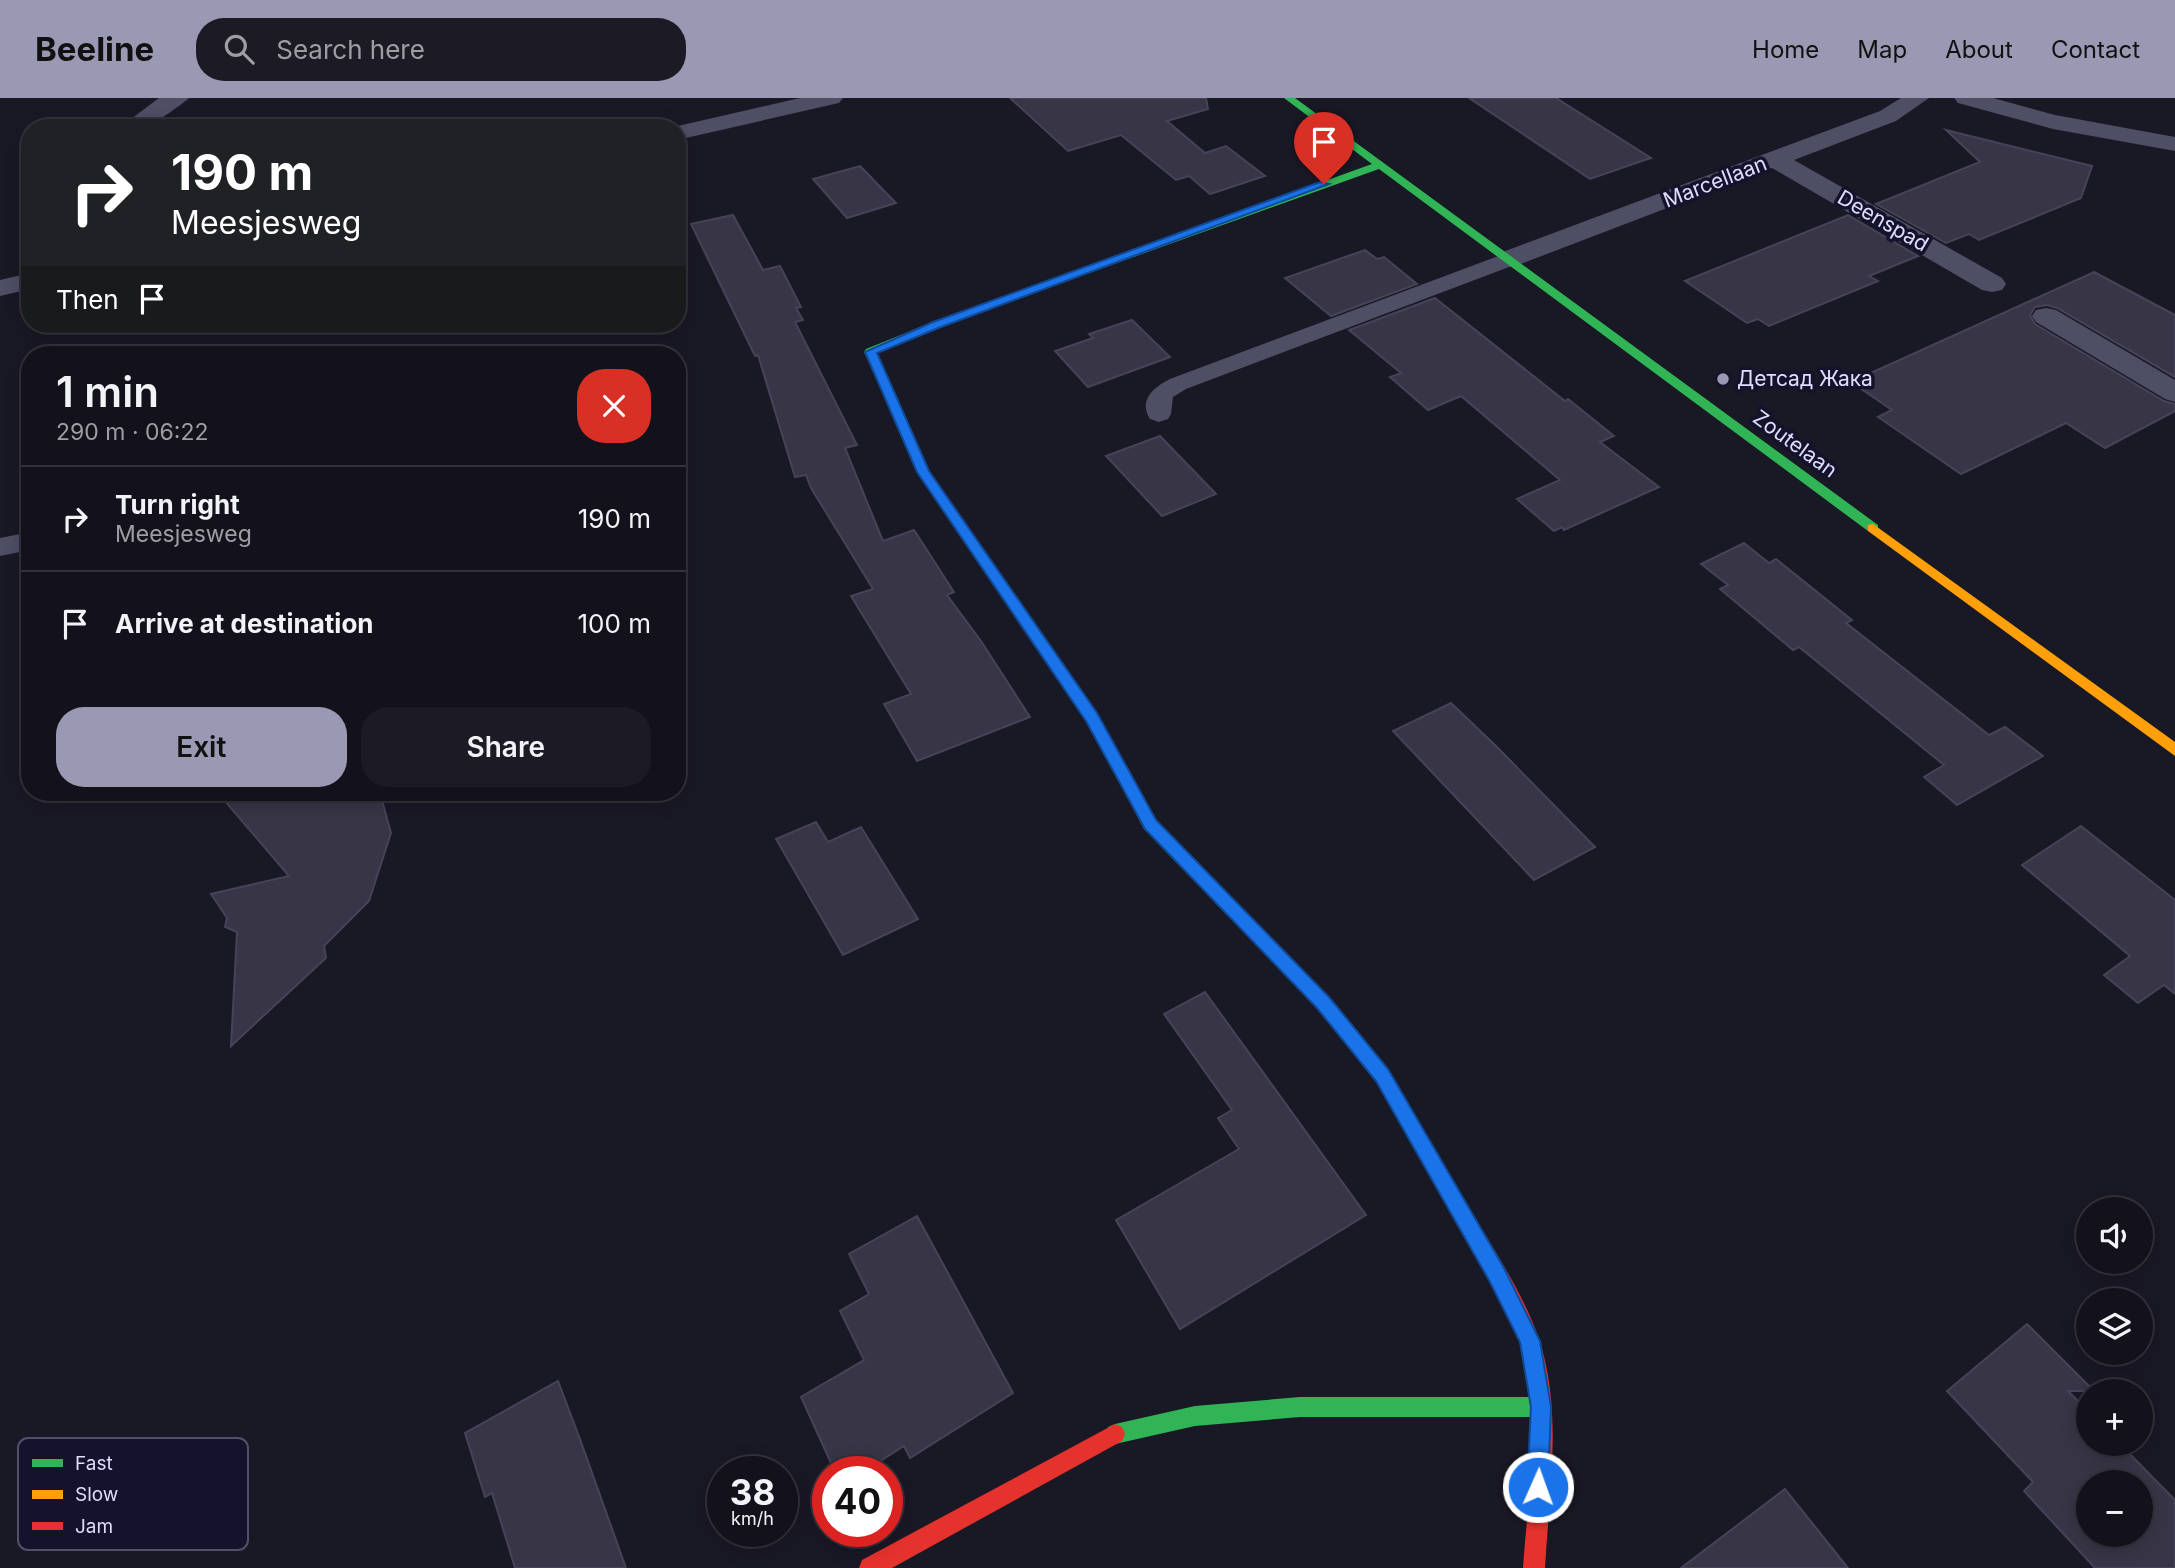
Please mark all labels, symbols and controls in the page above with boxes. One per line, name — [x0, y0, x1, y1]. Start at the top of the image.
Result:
search box — [196, 18, 686, 81]
text: Beeline — [35, 29, 154, 69]
icon: search — [220, 30, 258, 68]
text: Search here — [276, 34, 425, 65]
text: Home — [1752, 35, 1819, 64]
text: Map — [1857, 35, 1907, 64]
text: About — [1945, 35, 2013, 64]
text: Contact — [2051, 35, 2140, 64]
pin — [1294, 112, 1354, 184]
icon: arrive — [1305, 123, 1343, 161]
text: 190 m — [171, 143, 313, 202]
icon: right — [56, 147, 147, 238]
street label: Marcellaan — [1660, 150, 1770, 213]
street label: Deenspad — [1833, 185, 1933, 257]
text: Meesjesweg — [171, 203, 361, 242]
icon: arrive — [133, 280, 171, 318]
text: Then — [56, 284, 119, 315]
text: 1 min — [56, 366, 159, 417]
place label: Детсад Жака — [1737, 366, 1873, 391]
button: close — [577, 369, 651, 443]
marker: Детсад Жака — [1715, 371, 1731, 387]
street label: Zoutelaan — [1748, 405, 1842, 483]
text: 290 m · 06:22 — [56, 418, 208, 446]
text: Turn right — [115, 489, 240, 520]
icon: right — [56, 500, 94, 538]
text: 190 m — [578, 503, 651, 534]
text: Meesjesweg — [115, 520, 252, 548]
icon: arrive — [56, 605, 94, 643]
text: Arrive at destination — [115, 608, 374, 639]
text: 100 m — [578, 608, 651, 639]
button: Exit — [56, 707, 347, 787]
button: Share — [361, 707, 651, 787]
map controls — [2076, 1197, 2153, 1547]
button: sound — [2076, 1197, 2153, 1274]
button: layers — [2076, 1288, 2153, 1365]
button: + — [2076, 1379, 2153, 1456]
legend — [18, 1438, 248, 1550]
position arrow — [1501, 1450, 1575, 1524]
text: Fast — [75, 1452, 113, 1475]
speed limit sign: 40 — [812, 1456, 903, 1547]
button: − — [2076, 1470, 2153, 1547]
text: 38 — [730, 1471, 775, 1513]
text: Slow — [75, 1483, 118, 1506]
text: km/h — [731, 1508, 774, 1529]
text: Jam — [75, 1515, 113, 1538]

